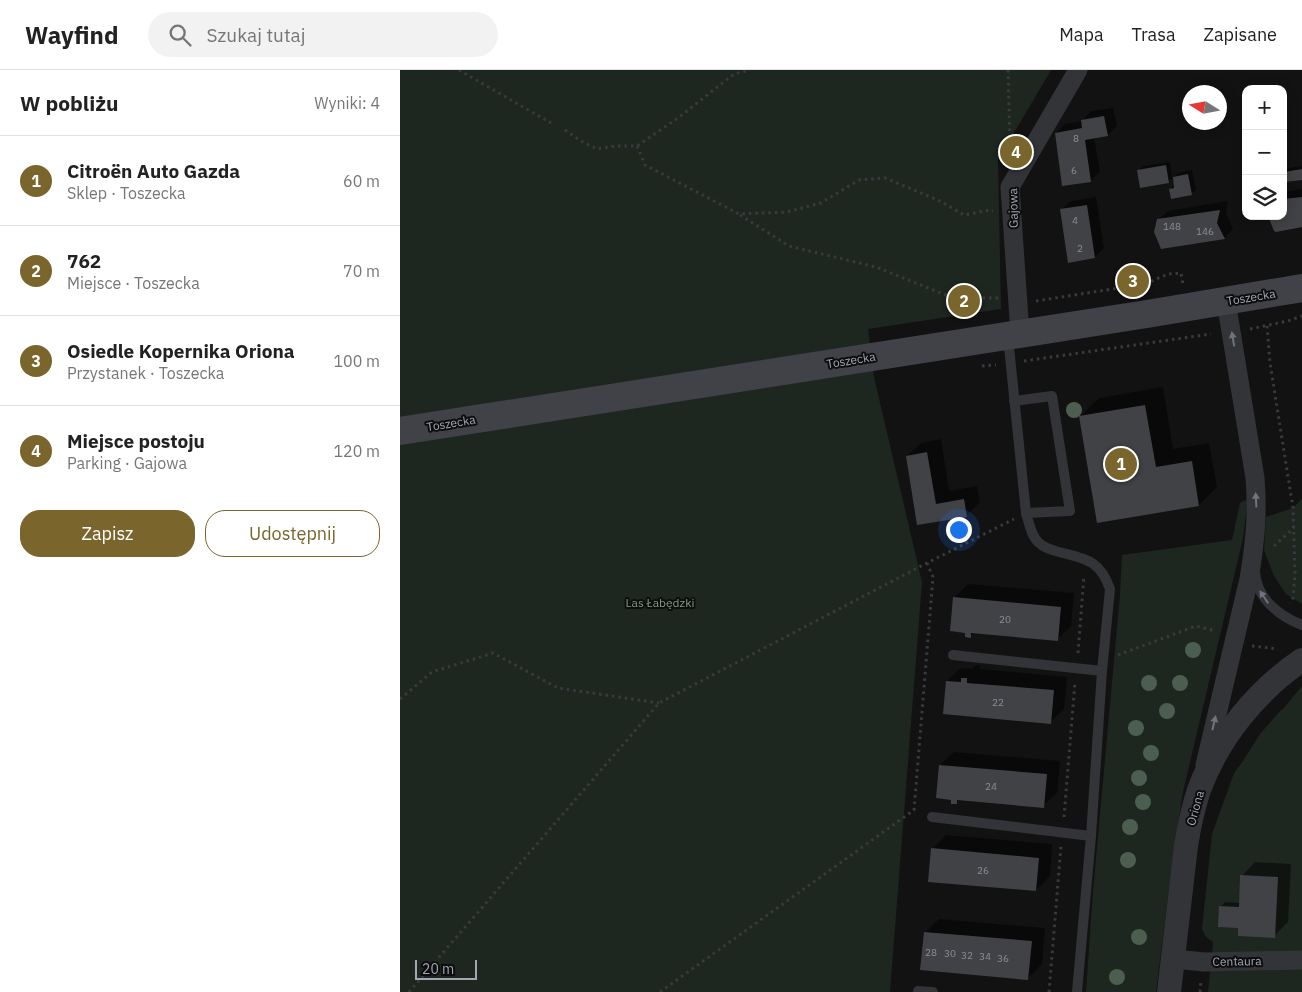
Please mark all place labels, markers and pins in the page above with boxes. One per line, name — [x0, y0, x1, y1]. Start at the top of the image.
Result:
pin: 4 — [1000, 133, 1032, 171]
pin: 3 — [1117, 262, 1149, 300]
pin: 2 — [948, 282, 980, 320]
pin: 1 — [1105, 445, 1137, 483]

